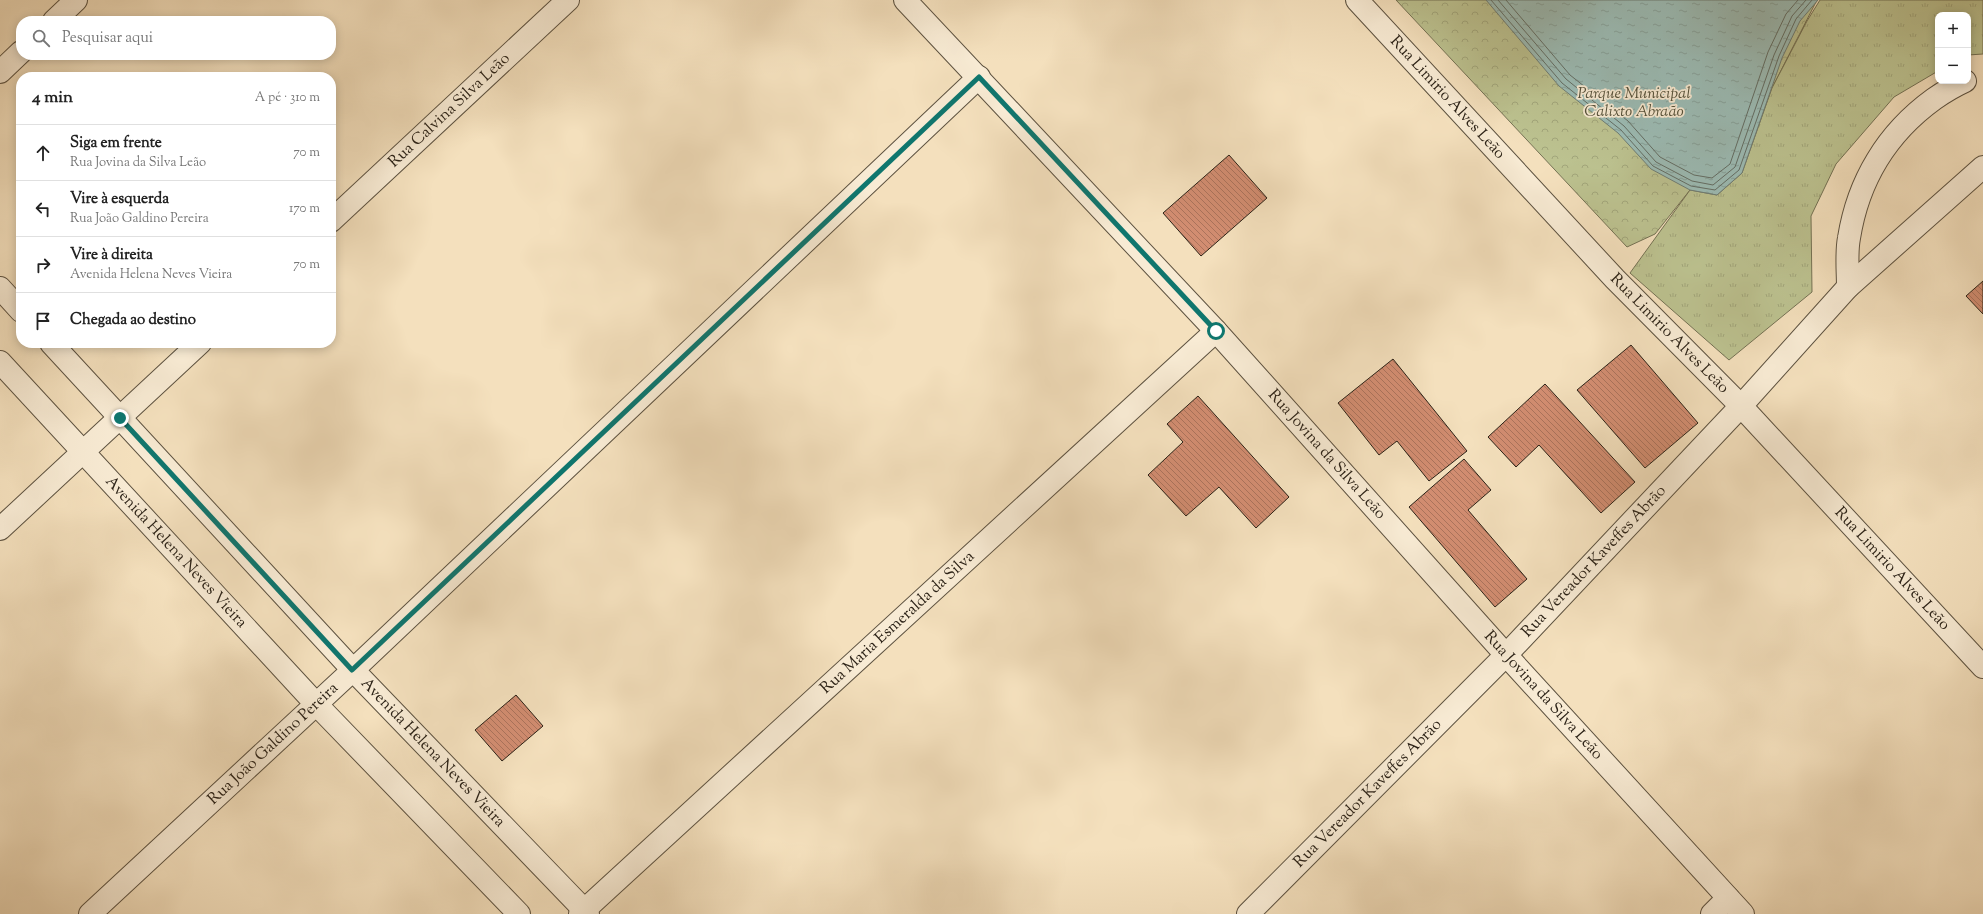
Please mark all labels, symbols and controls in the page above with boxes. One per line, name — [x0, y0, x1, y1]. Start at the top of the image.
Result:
map controls — [1935, 12, 1971, 84]
button: + — [1935, 12, 1971, 48]
search box — [16, 16, 336, 60]
icon: search — [30, 27, 52, 49]
text: Pesquisar aqui — [62, 28, 153, 49]
street label: Rua Limirio Alves Leão — [1384, 31, 1511, 165]
street label: Rua Calvina Silva Leão — [383, 48, 516, 173]
button: − — [1935, 48, 1971, 84]
park label: Parque Municipal Calixto Abraão — [1577, 83, 1691, 124]
text: 4 min — [32, 86, 73, 110]
text: A pé · 310 m — [255, 89, 320, 107]
text: Siga em frente — [70, 133, 162, 154]
icon: ahead — [32, 142, 54, 164]
text: 70 m — [293, 144, 320, 162]
text: Rua Jovina da Silva Leão — [70, 154, 206, 172]
text: Vire à esquerda — [70, 189, 169, 210]
icon: left — [32, 198, 54, 220]
text: 170 m — [289, 200, 320, 218]
text: Rua João Galdino Pereira — [70, 210, 209, 228]
text: Vire à direita — [70, 245, 153, 266]
icon: right — [32, 254, 54, 276]
text: 70 m — [293, 256, 320, 274]
text: Avenida Helena Neves Vieira — [70, 266, 232, 284]
street label: Rua Limirio Alves Leão — [1604, 268, 1734, 399]
icon: arrive — [32, 310, 54, 332]
text: Chegada ao destino — [70, 310, 196, 331]
route start — [1207, 322, 1225, 340]
street label: Rua Jovina da Silva Leão — [1262, 384, 1391, 525]
route end — [111, 409, 129, 427]
street label: Avenida Helena Neves Vieira — [99, 471, 253, 634]
street label: Rua Vereador Kaveffes Abrão — [1516, 480, 1672, 643]
street label: Rua Limirio Alves Leão — [1829, 502, 1955, 636]
street label: Rua Maria Esmeralda da Silva — [815, 545, 981, 700]
street label: Rua Jovina da Silva Leão — [1478, 626, 1608, 765]
street label: Avenida Helena Neves Vieira — [355, 673, 511, 833]
street label: Rua João Galdino Pereira — [203, 677, 344, 811]
street label: Rua Vereador Kaveffes Abrão — [1289, 714, 1448, 873]

